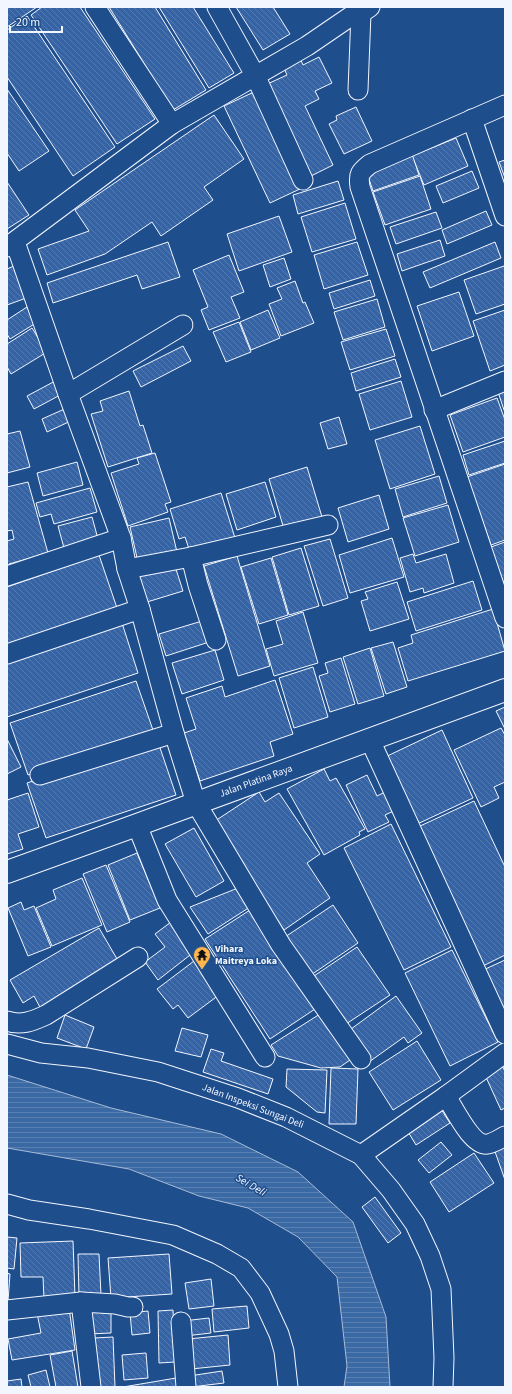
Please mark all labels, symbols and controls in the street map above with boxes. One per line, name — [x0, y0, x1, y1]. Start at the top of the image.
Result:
scale bar — [10, 8, 62, 34]
text: 20 m — [16, 14, 40, 31]
street label: Jalan Platina Raya — [218, 761, 294, 801]
place label: Vihara Maitreya Loka — [214, 942, 277, 968]
temple icon: Vihara Maitreya Loka — [192, 945, 212, 970]
street label: Jalan Inspeksi Sungai Deli — [200, 1080, 306, 1132]
water label: Sei Deli — [233, 1170, 269, 1200]

